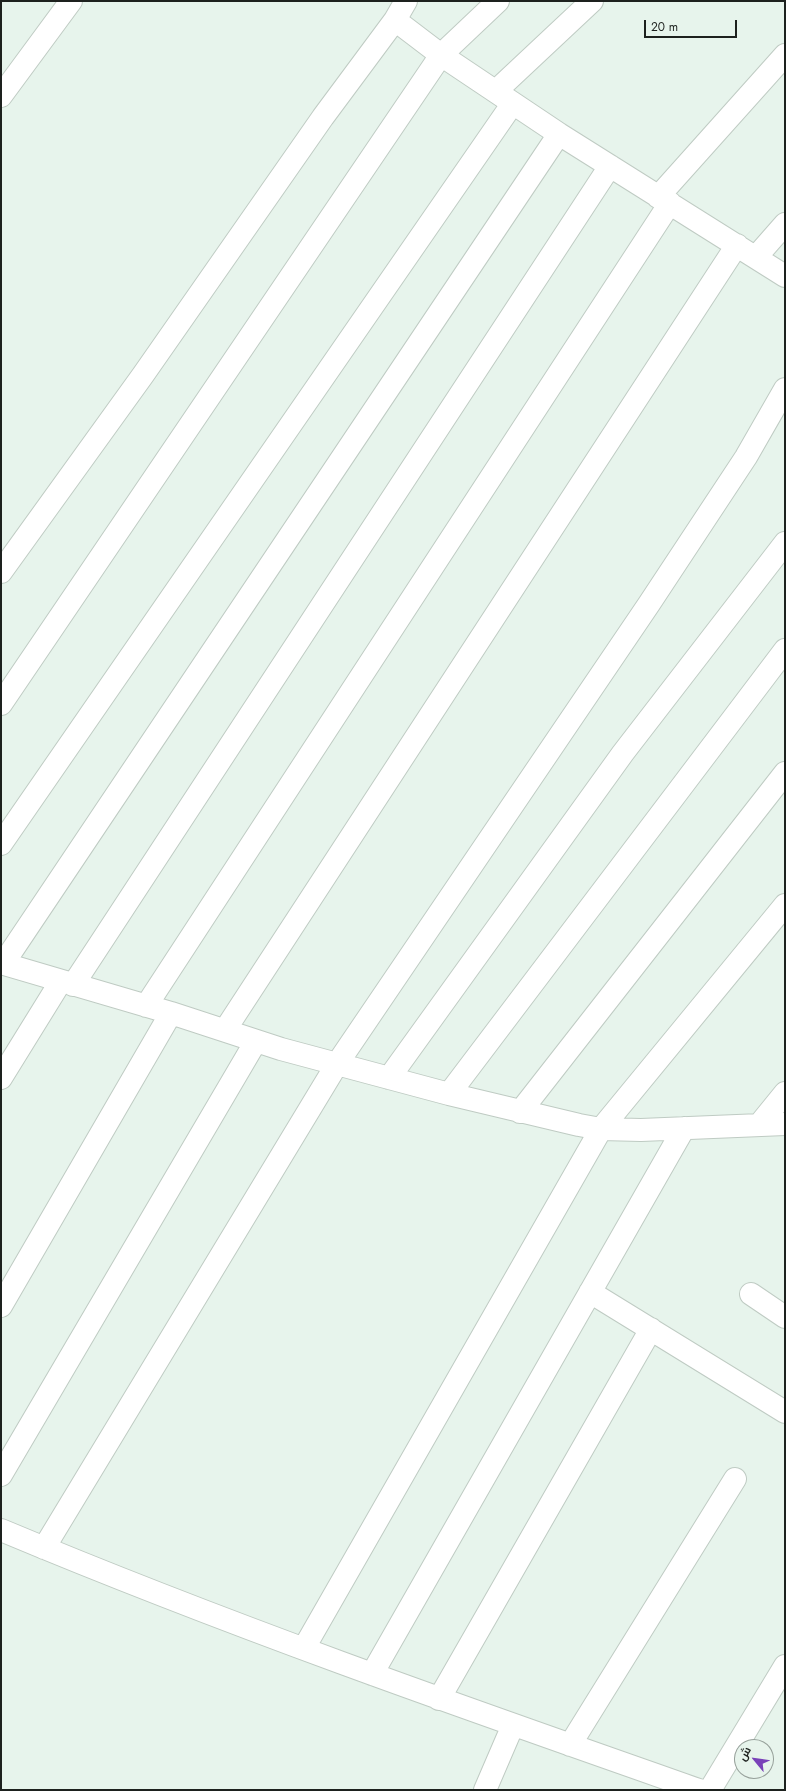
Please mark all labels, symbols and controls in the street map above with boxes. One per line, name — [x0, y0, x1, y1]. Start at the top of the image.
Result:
scale bar — [646, 12, 739, 38]
text: 20 m — [651, 18, 678, 36]
north arrow — [734, 1739, 774, 1779]
text: ش — [734, 1744, 755, 1764]

